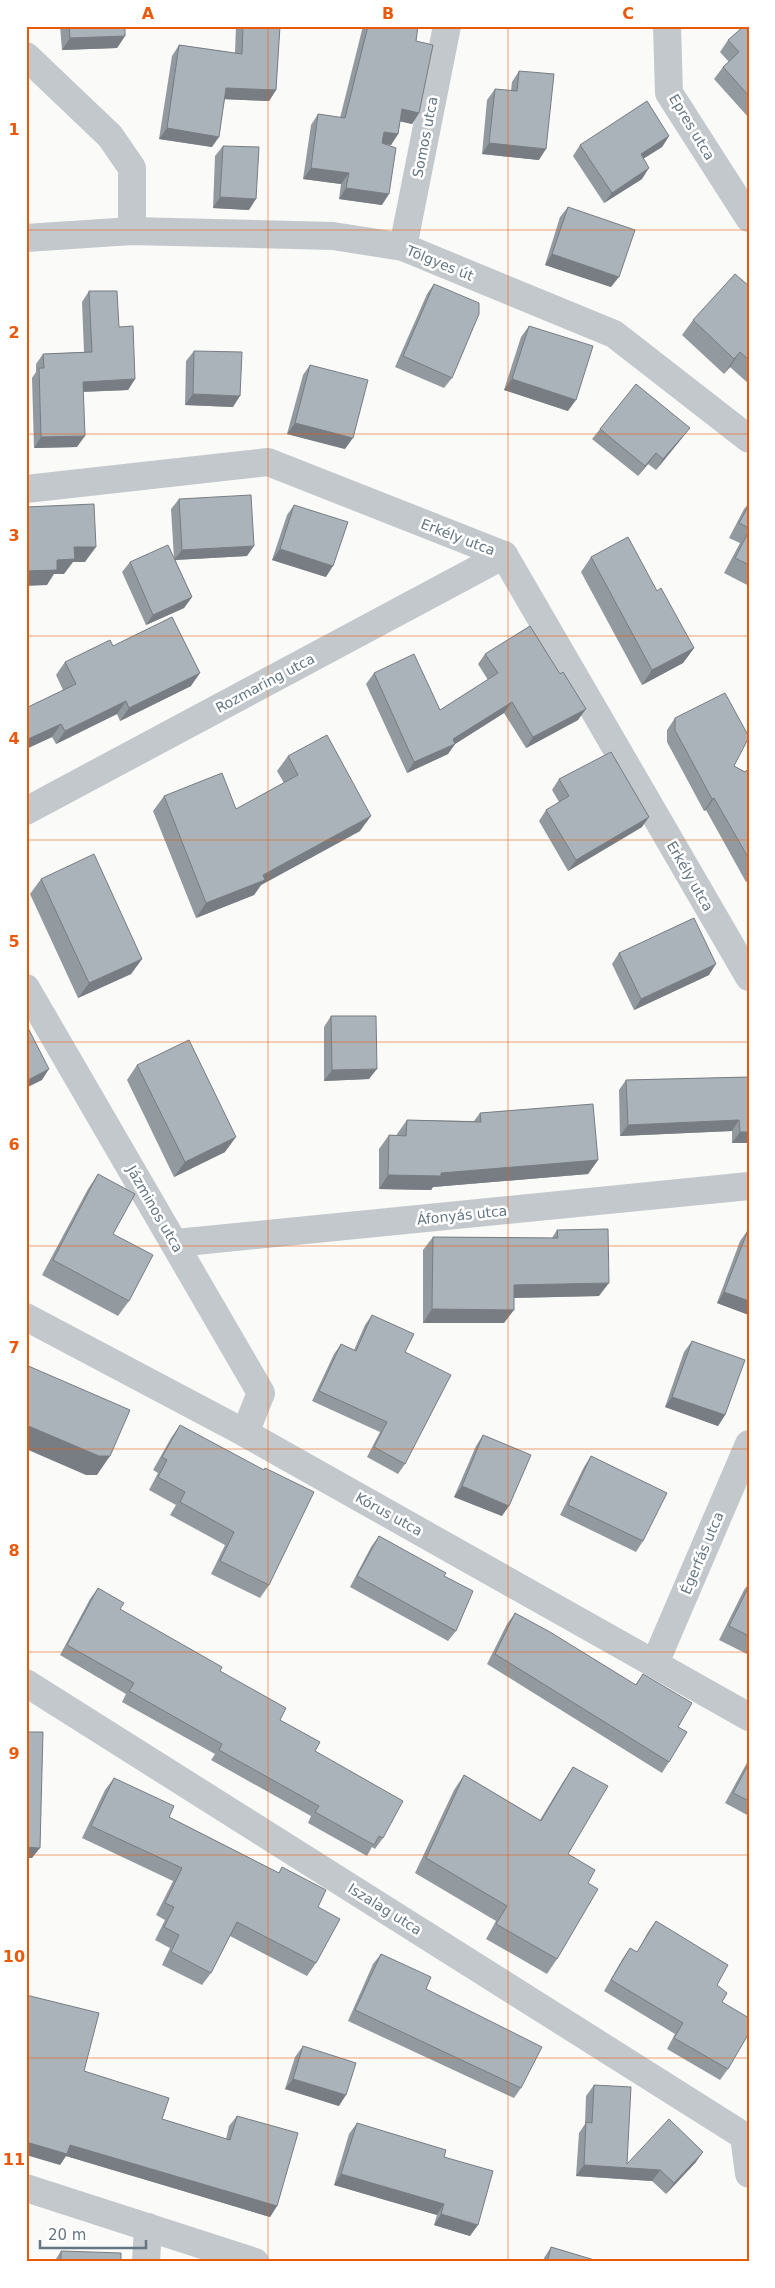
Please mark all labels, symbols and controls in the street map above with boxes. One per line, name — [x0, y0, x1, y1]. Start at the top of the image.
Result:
text: A — [142, 4, 155, 23]
text: B — [382, 4, 394, 23]
text: C — [622, 4, 634, 23]
street label: Epres utca — [666, 91, 718, 163]
street label: Somos utca — [409, 95, 441, 179]
text: 1 — [8, 120, 20, 139]
street label: Tölgyes út — [403, 242, 476, 284]
text: 2 — [8, 323, 20, 342]
street label: Erkély utca — [419, 516, 497, 558]
text: 3 — [8, 526, 20, 545]
street label: Rozmaring utca — [213, 650, 317, 716]
text: 4 — [8, 729, 20, 748]
street label: Erkély utca — [664, 838, 716, 914]
text: 5 — [8, 932, 20, 951]
text: 6 — [8, 1135, 20, 1154]
street label: Jázminos utca — [123, 1162, 186, 1255]
street label: Áfonyás utca — [416, 1202, 508, 1228]
text: 7 — [8, 1338, 20, 1357]
street label: Kórus utca — [353, 1489, 425, 1539]
street label: Égerfás utca — [677, 1509, 727, 1597]
text: 8 — [8, 1541, 20, 1560]
text: 9 — [8, 1744, 20, 1763]
street label: Iszalag utca — [345, 1880, 425, 1938]
text: 10 — [3, 1947, 25, 1966]
text: 11 — [3, 2150, 25, 2169]
scale bar — [40, 2218, 146, 2250]
text: 20 m — [48, 2226, 86, 2244]

